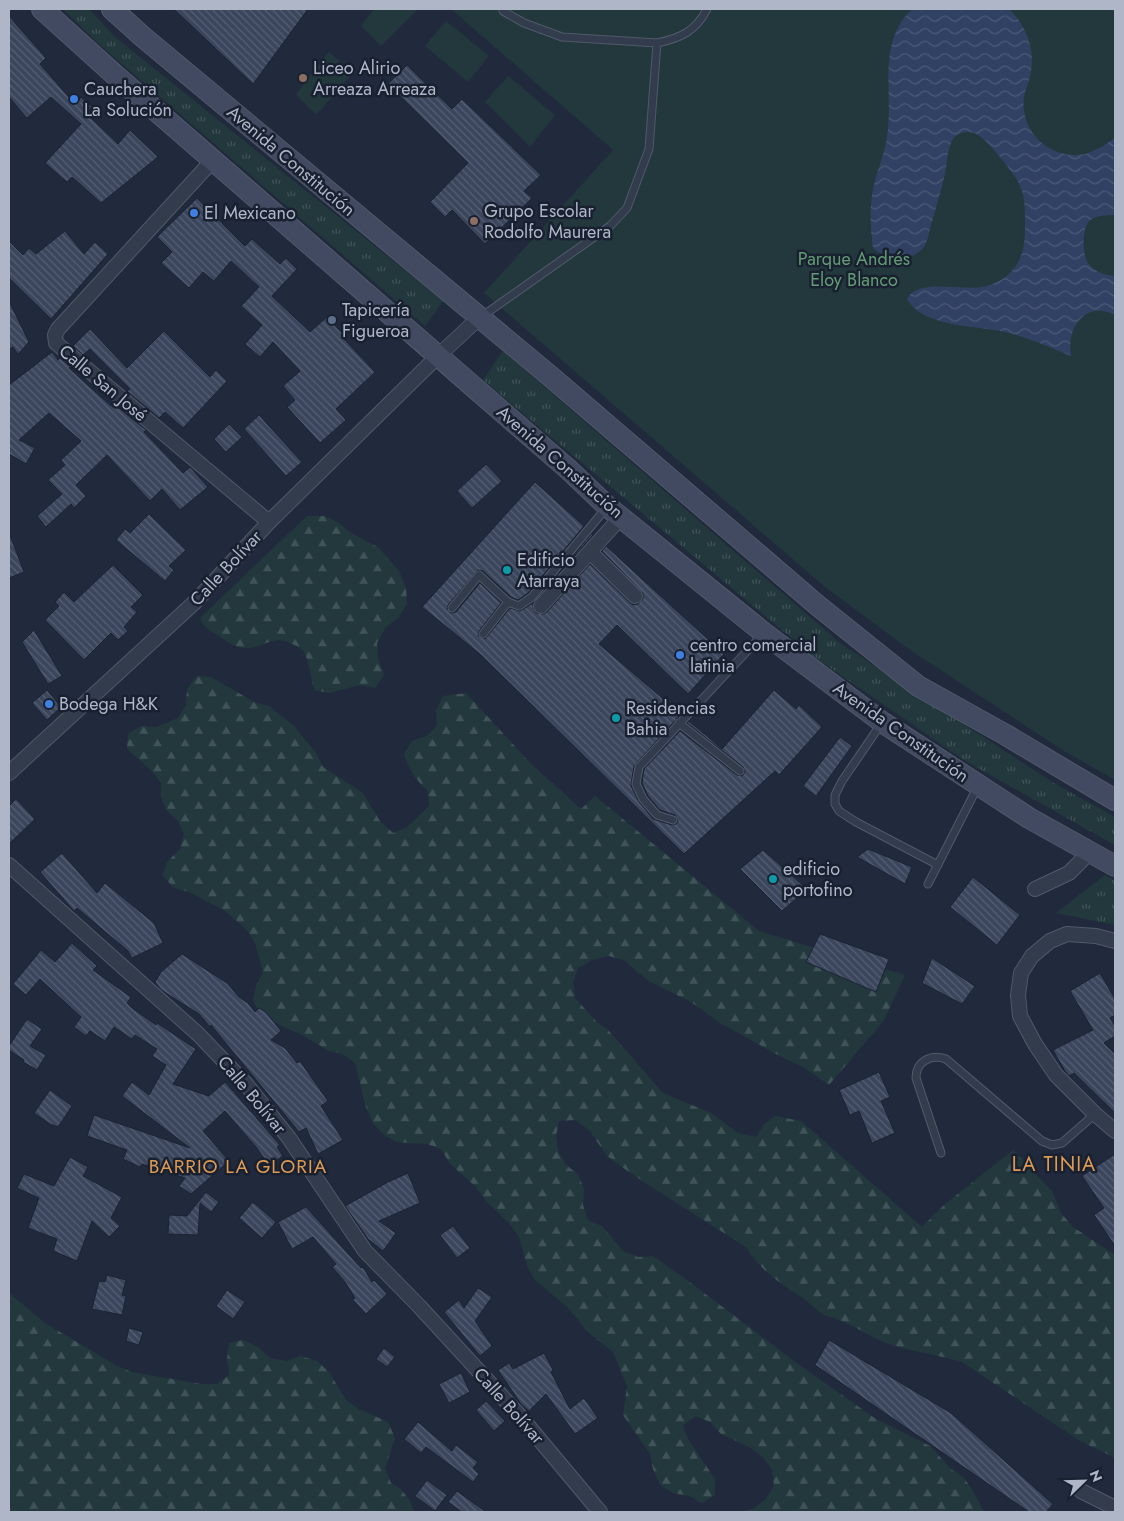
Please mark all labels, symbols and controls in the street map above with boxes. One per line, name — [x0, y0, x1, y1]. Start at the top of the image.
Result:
place label: Liceo Alirio Arreaza Arreaza — [313, 55, 436, 102]
marker: Liceo Alirio Arreaza Arreaza — [297, 72, 309, 84]
place label: Cauchera La Solución — [84, 76, 172, 123]
marker: Cauchera La Solución — [68, 93, 80, 105]
street label: Avenida Constitución — [221, 99, 361, 223]
place label: Grupo Escolar Rodolfo Maurera — [484, 198, 611, 245]
place label: El Mexicano — [204, 200, 296, 226]
marker: El Mexicano — [188, 207, 200, 219]
marker: Grupo Escolar Rodolfo Maurera — [468, 215, 480, 227]
park label: Parque Andrés Eloy Blanco — [798, 246, 910, 293]
place label: Tapicería Figueroa — [342, 297, 410, 344]
marker: Tapicería Figueroa — [326, 314, 338, 326]
street label: Calle San José — [53, 338, 153, 428]
street label: Avenida Constitución — [491, 400, 629, 524]
street label: Calle Bolívar — [184, 524, 269, 612]
place label: Edificio Atarraya — [517, 547, 579, 594]
marker: Edificio Atarraya — [501, 564, 513, 576]
place label: centro comercial latinia — [690, 632, 817, 679]
marker: centro comercial latinia — [674, 649, 686, 661]
street label: Avenida Constitución — [828, 675, 974, 789]
place label: Bodega H&K — [59, 691, 159, 717]
place label: Residencias Bahia — [626, 695, 715, 742]
marker: Bodega H&K — [43, 698, 55, 710]
marker: Residencias Bahia — [610, 712, 622, 724]
place label: edificio portofino — [783, 856, 853, 903]
marker: edificio portofino — [767, 873, 779, 885]
street label: Calle Bolívar — [211, 1050, 293, 1141]
district label: LA TINIA — [1012, 1150, 1096, 1179]
district label: BARRIO LA GLORIA — [149, 1153, 327, 1180]
street label: Calle Bolívar — [467, 1362, 551, 1451]
north arrow — [1059, 1456, 1109, 1506]
text: N — [1085, 1467, 1107, 1485]

